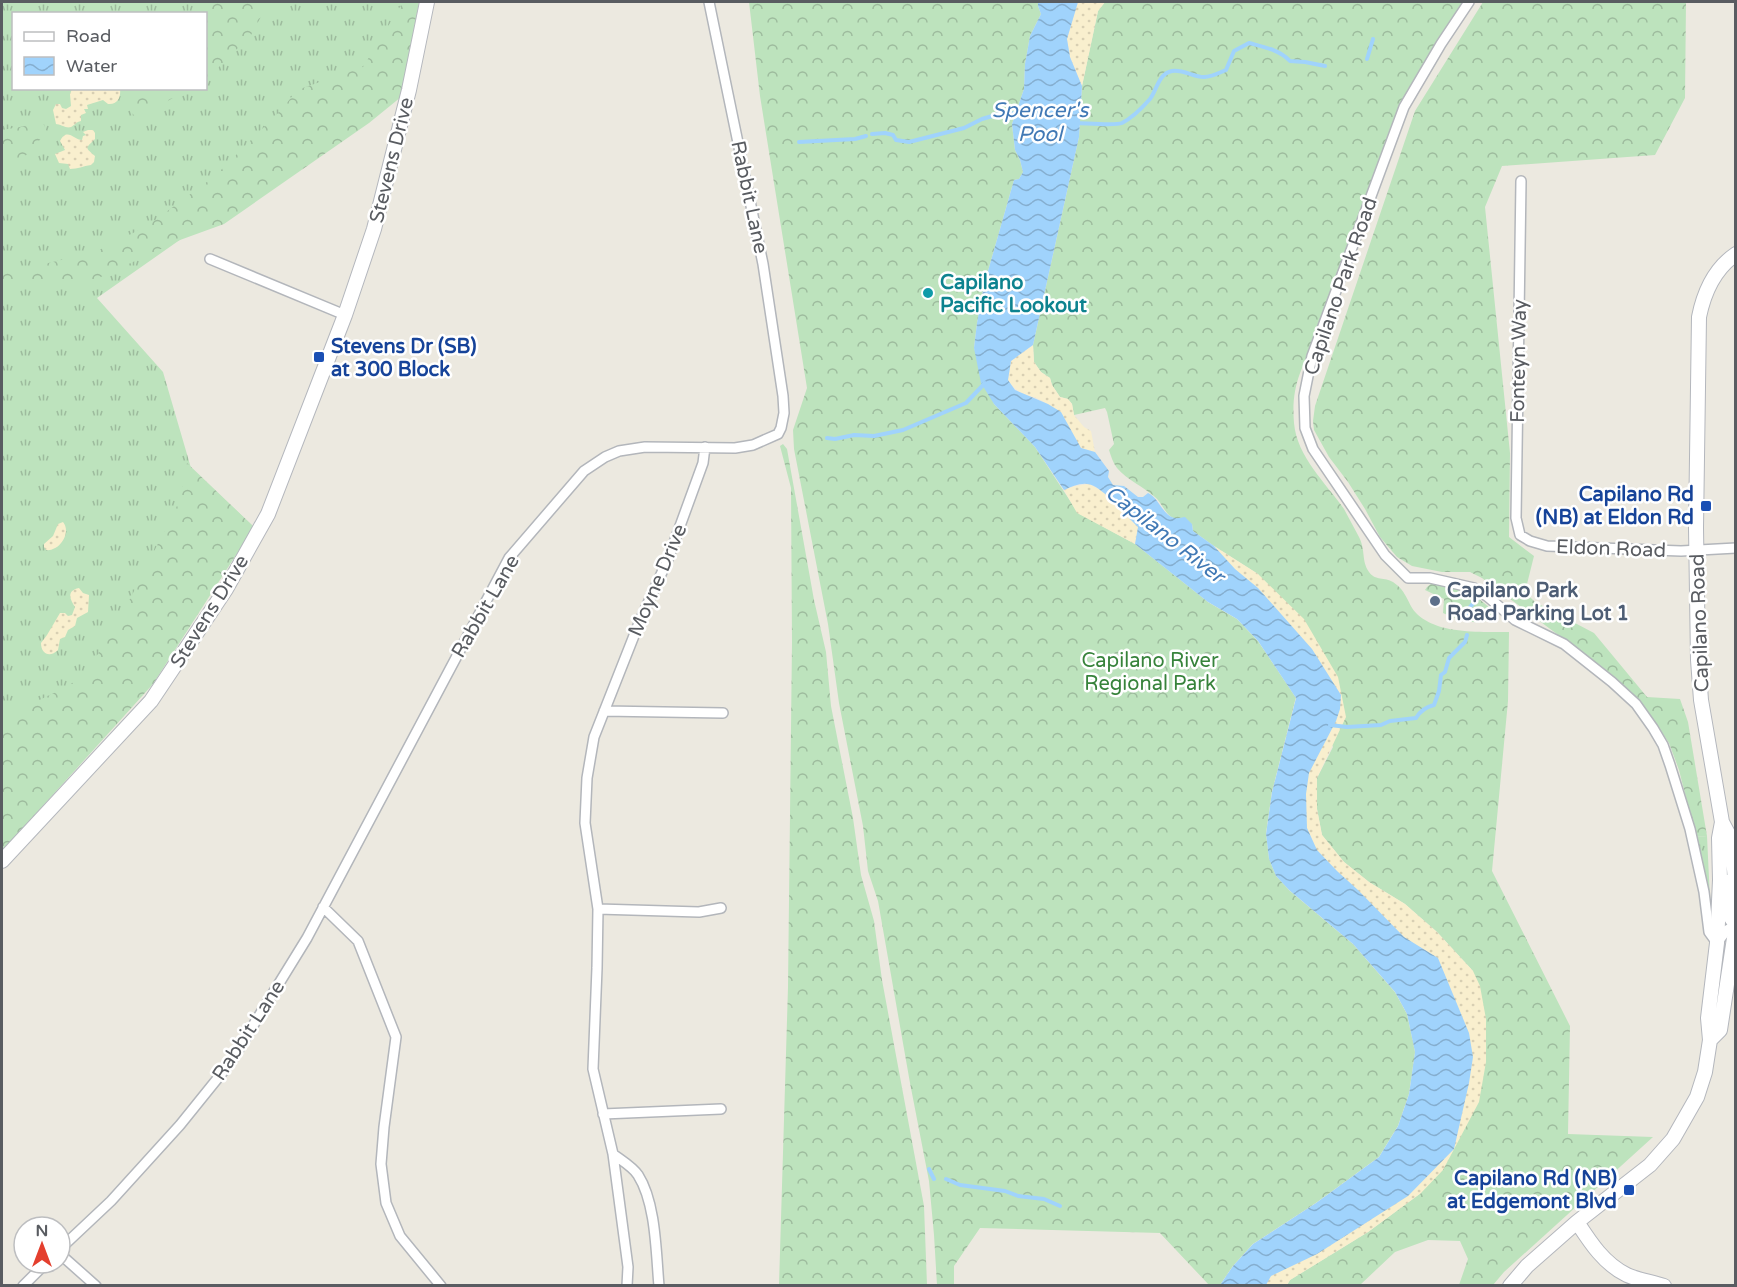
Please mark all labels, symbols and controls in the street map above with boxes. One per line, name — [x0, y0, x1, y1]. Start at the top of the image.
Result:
legend — [12, 12, 207, 90]
text: Road — [66, 25, 111, 47]
text: Water — [66, 55, 117, 77]
street label: Stevens Drive — [365, 95, 419, 226]
water label: Spencer's Pool — [992, 98, 1090, 147]
street label: Rabbit Lane — [725, 139, 773, 256]
street label: Capilano Park Road — [1299, 194, 1383, 378]
place label: Capilano Pacific Lookout — [940, 271, 1087, 318]
marker: Capilano Pacific Lookout — [921, 286, 935, 300]
street label: Fonteyn Way — [1506, 299, 1532, 423]
place label: Stevens Dr (SB) at 300 Block — [331, 335, 476, 382]
marker: Stevens Dr (SB) at 300 Block — [312, 350, 326, 364]
water label: Capilano River — [1100, 480, 1231, 590]
place label: Capilano Rd (NB) at Eldon Rd — [1536, 483, 1694, 530]
marker: Capilano Rd (NB) at Eldon Rd — [1699, 499, 1713, 513]
street label: Moyne Drive — [623, 521, 692, 640]
street label: Eldon Road — [1555, 535, 1666, 563]
street label: Stevens Drive — [166, 551, 254, 672]
street label: Rabbit Lane — [447, 551, 525, 662]
street label: Capilano Road — [1686, 553, 1714, 693]
place label: Capilano Park Road Parking Lot 1 — [1447, 579, 1629, 626]
marker: Capilano Park Road Parking Lot 1 — [1428, 594, 1442, 608]
park label: Capilano River Regional Park — [1081, 649, 1219, 696]
street label: Rabbit Lane — [208, 976, 290, 1085]
place label: Capilano Rd (NB) at Edgemont Blvd — [1447, 1167, 1617, 1214]
marker: Capilano Rd (NB) at Edgemont Blvd — [1622, 1183, 1636, 1197]
north arrow — [12, 1215, 72, 1275]
text: N — [36, 1221, 48, 1241]

